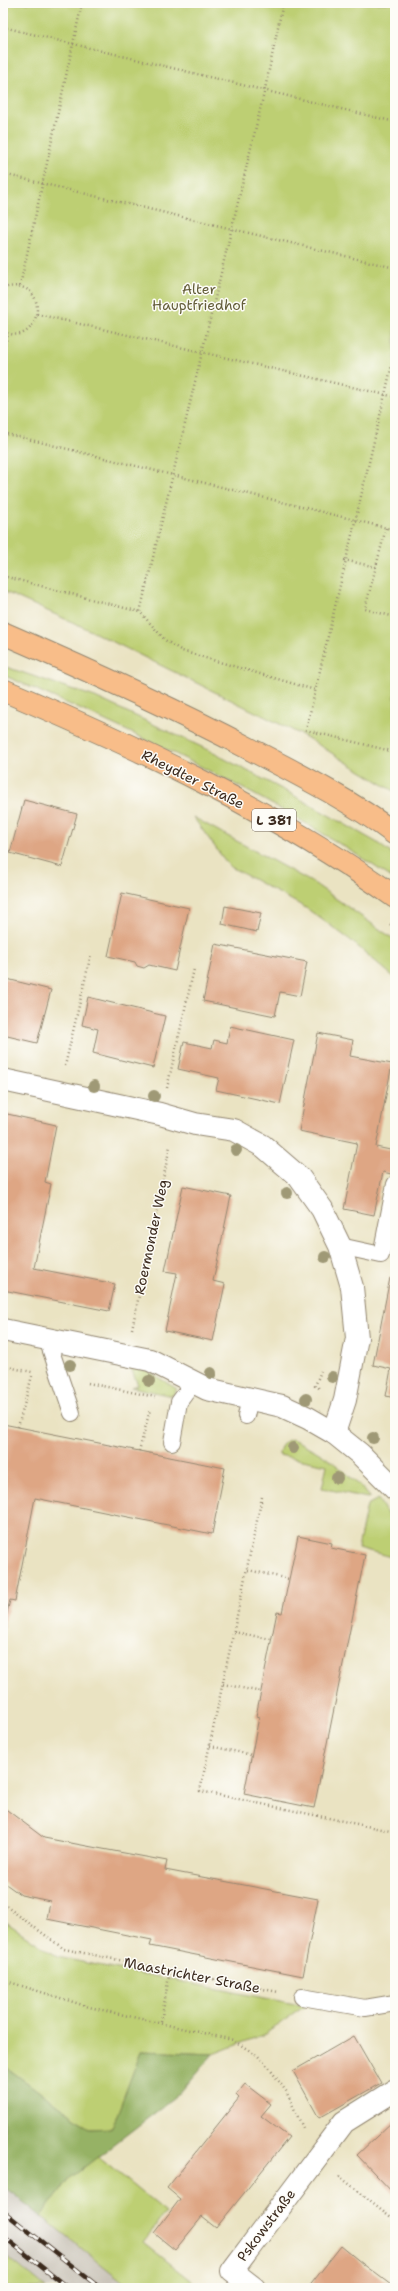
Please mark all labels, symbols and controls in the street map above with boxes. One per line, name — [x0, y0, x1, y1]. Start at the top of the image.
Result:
park label: Alter Hauptfriedhof — [152, 280, 247, 314]
street label: Rheydter Straße — [139, 745, 247, 813]
road number: L 381 — [252, 809, 296, 831]
street label: Roermonder Weg — [130, 1178, 172, 1296]
street label: Maastrichter Straße — [122, 1953, 262, 1997]
street label: Pskowstraße — [233, 2185, 299, 2265]

